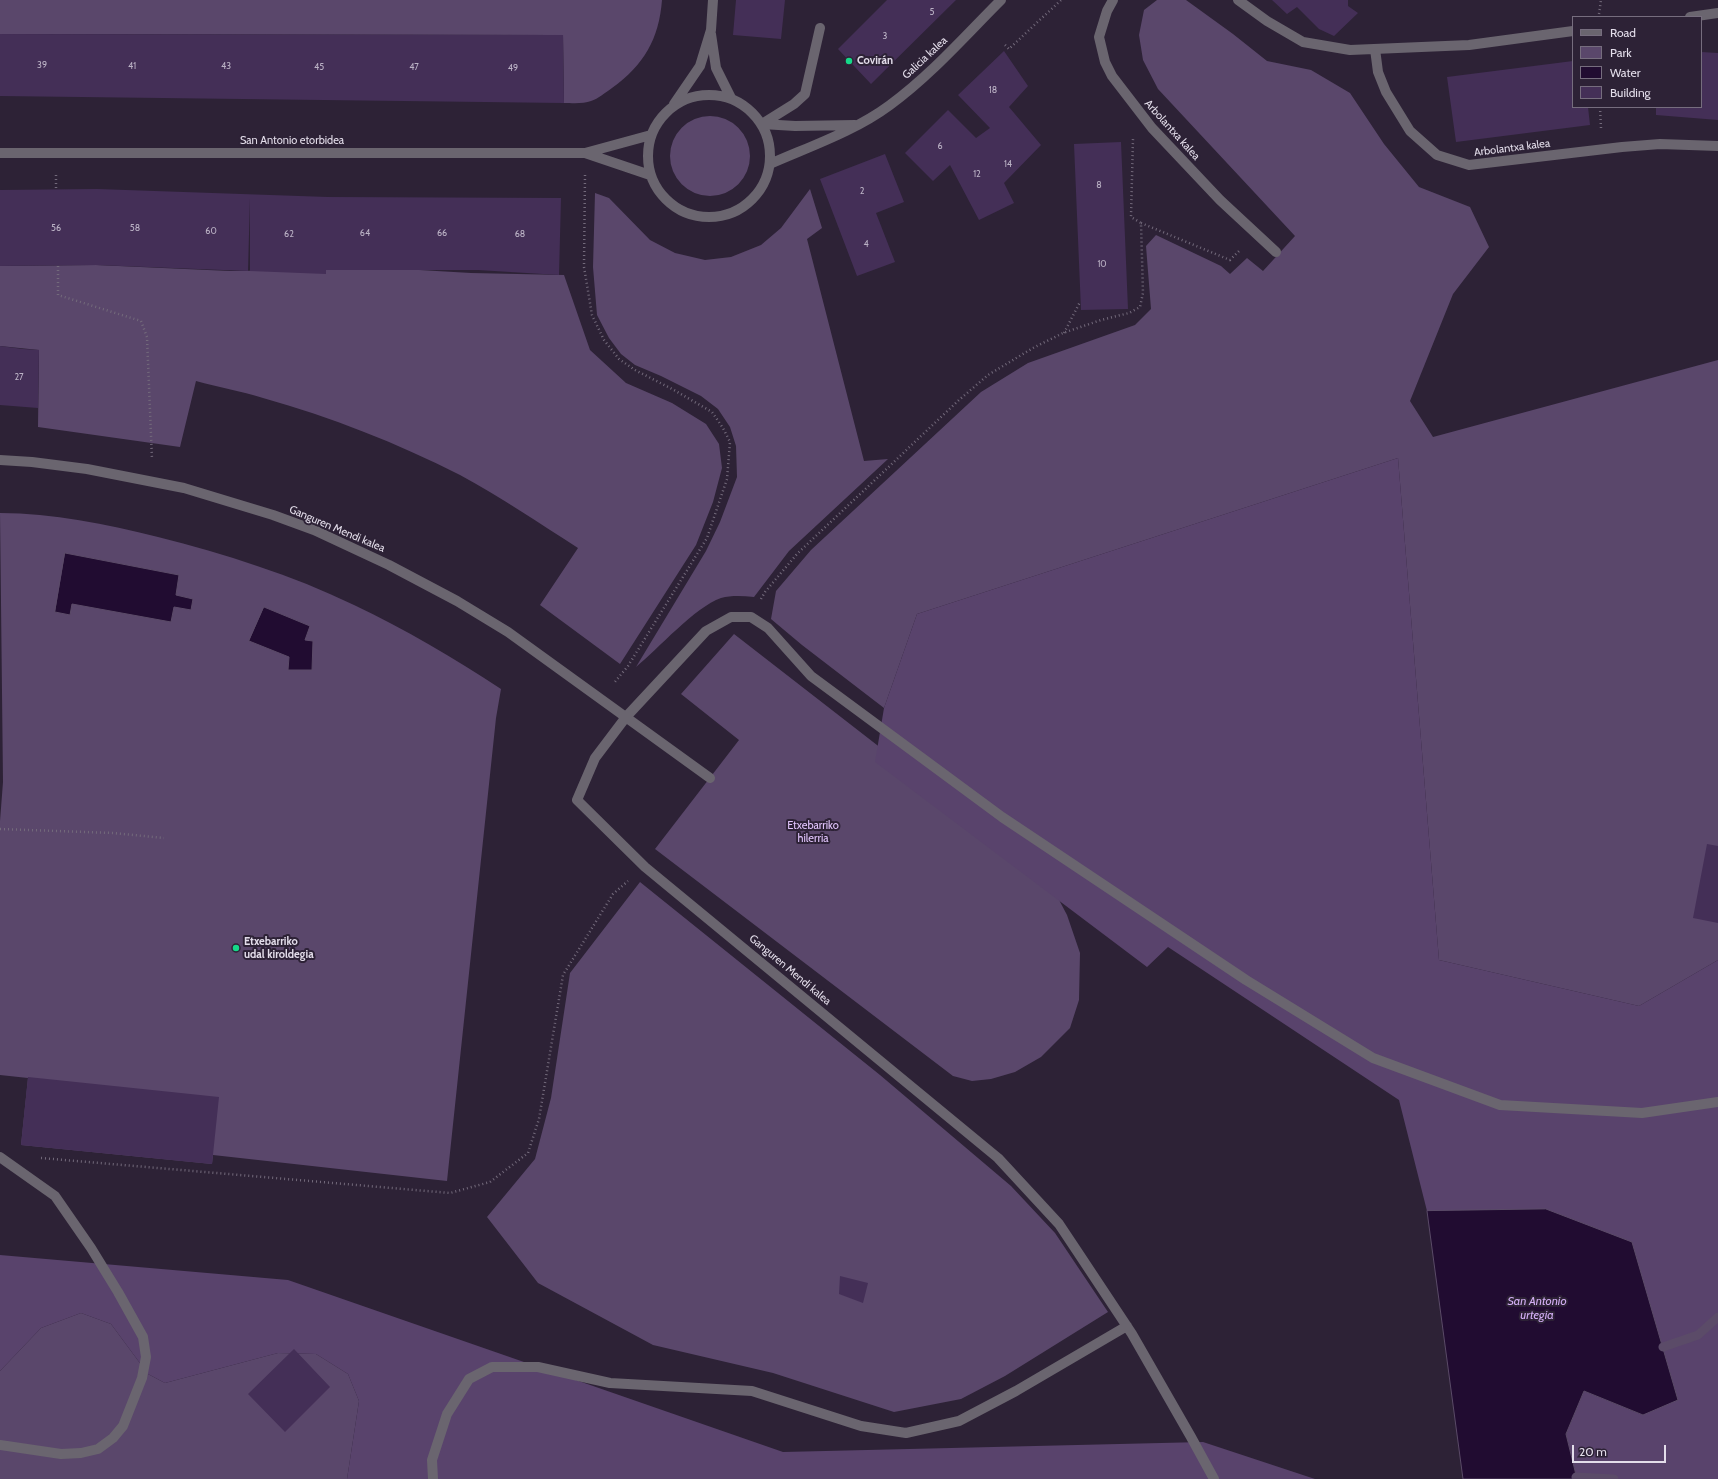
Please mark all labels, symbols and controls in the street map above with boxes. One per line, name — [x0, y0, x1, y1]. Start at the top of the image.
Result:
house number: 5 — [930, 7, 934, 17]
legend — [1572, 16, 1702, 108]
text: Road — [1610, 25, 1636, 40]
house number: 3 — [883, 31, 887, 41]
street label: Galicia kalea — [900, 34, 950, 82]
text: Park — [1610, 45, 1632, 60]
place label: Covirán — [857, 54, 893, 68]
marker: Covirán — [844, 56, 854, 66]
house number: 39 — [37, 60, 47, 70]
house number: 41 — [128, 61, 136, 71]
house number: 43 — [221, 61, 231, 71]
house number: 45 — [314, 62, 324, 72]
house number: 47 — [409, 62, 419, 72]
house number: 49 — [508, 63, 518, 73]
text: Water — [1610, 65, 1640, 80]
house number: 18 — [989, 85, 997, 95]
text: Building — [1610, 85, 1651, 100]
street label: Arbolantxa kalea — [1141, 97, 1203, 163]
street label: San Antonio etorbidea — [240, 134, 344, 148]
street label: Arbolantxa kalea — [1473, 137, 1551, 159]
house number: 6 — [937, 141, 943, 151]
house number: 14 — [1004, 159, 1012, 169]
house number: 12 — [973, 169, 981, 179]
house number: 8 — [1096, 180, 1102, 190]
house number: 2 — [860, 186, 864, 196]
house number: 56 — [51, 223, 61, 233]
house number: 58 — [130, 223, 140, 233]
house number: 60 — [205, 226, 217, 236]
house number: 64 — [360, 228, 370, 238]
house number: 66 — [437, 228, 447, 238]
house number: 62 — [284, 229, 294, 239]
house number: 68 — [515, 229, 525, 239]
house number: 4 — [863, 239, 869, 249]
house number: 10 — [1097, 259, 1107, 269]
house number: 27 — [14, 372, 24, 382]
street label: Ganguren Mendi kalea — [287, 503, 387, 555]
park label: Etxebarriko hilerria — [787, 819, 839, 845]
street label: Ganguren Mendi kalea — [746, 932, 834, 1008]
place label: Etxebarriko udal kiroldegia — [244, 935, 314, 961]
marker: Etxebarriko udal kiroldegia — [231, 943, 241, 953]
water label: San Antonio urtegia — [1507, 1294, 1567, 1322]
scale bar — [1574, 1437, 1668, 1463]
text: 20 m — [1579, 1444, 1607, 1459]

